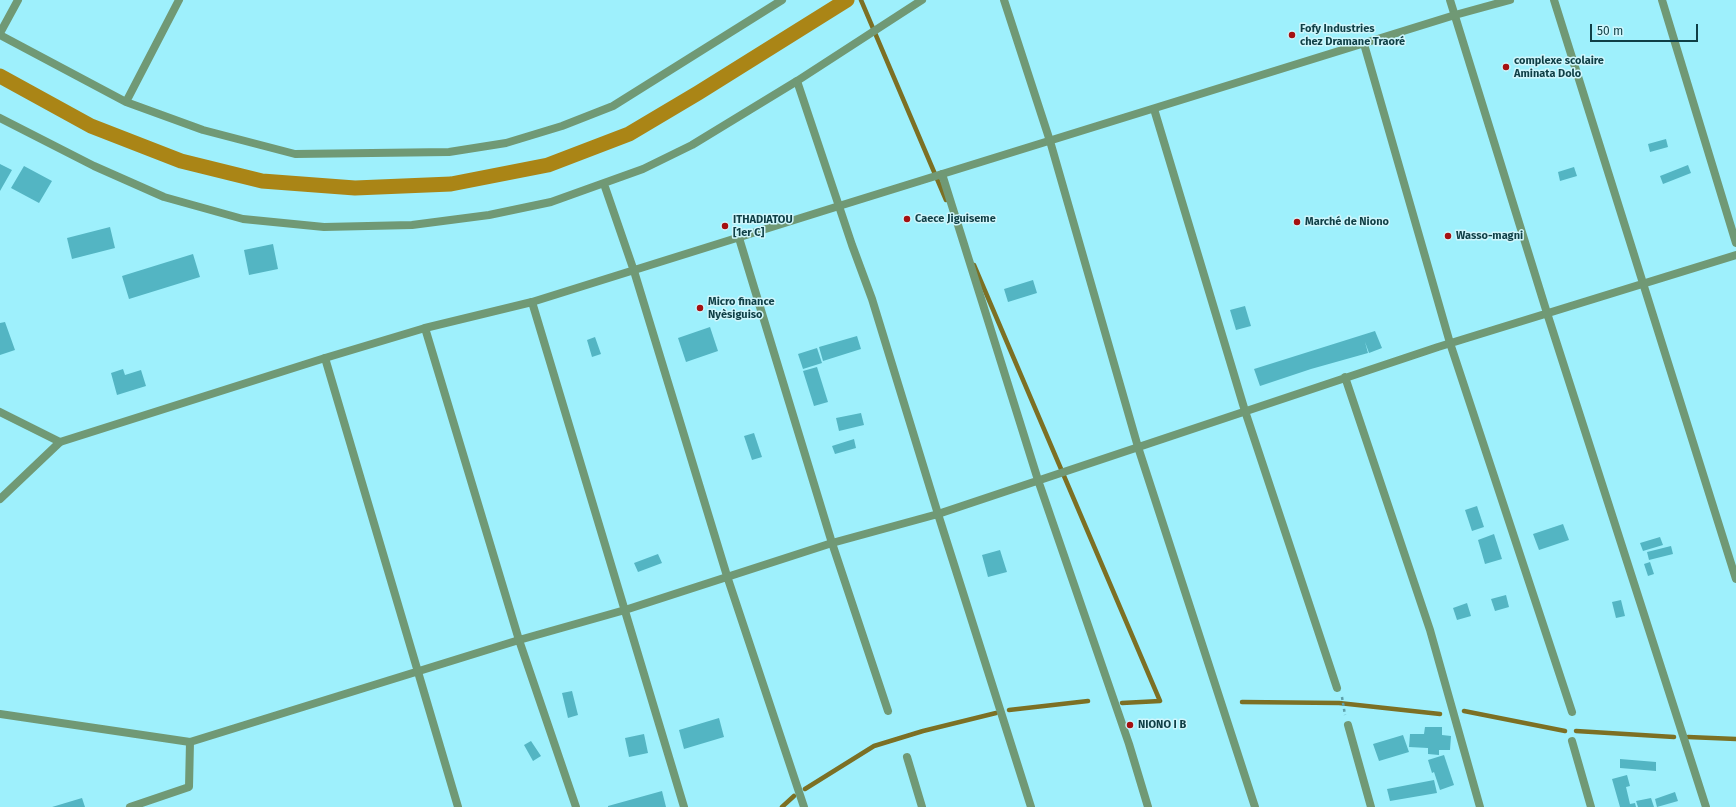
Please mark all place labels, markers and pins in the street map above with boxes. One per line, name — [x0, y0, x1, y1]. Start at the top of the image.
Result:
place label: Fofy Industries chez Dramane Traoré — [1300, 22, 1405, 48]
marker: Fofy Industries chez Dramane Traoré — [1287, 30, 1297, 40]
place label: complexe scolaire Aminata Dolo — [1514, 54, 1604, 80]
marker: complexe scolaire Aminata Dolo — [1501, 62, 1511, 72]
place label: Caece Jiguiseme — [915, 212, 996, 226]
place label: ITHADIATOU [1er C] — [733, 213, 793, 239]
marker: Caece Jiguiseme — [902, 214, 912, 224]
place label: Marché de Niono — [1305, 215, 1389, 229]
marker: Marché de Niono — [1292, 217, 1302, 227]
marker: ITHADIATOU [1er C] — [720, 221, 730, 231]
place label: Wasso-magni — [1456, 229, 1523, 243]
marker: Wasso-magni — [1443, 231, 1453, 241]
place label: Micro finance Nyèsiguiso — [708, 295, 775, 321]
marker: Micro finance Nyèsiguiso — [695, 303, 705, 313]
place label: NIONO I B — [1138, 718, 1186, 732]
marker: NIONO I B — [1125, 720, 1135, 730]

